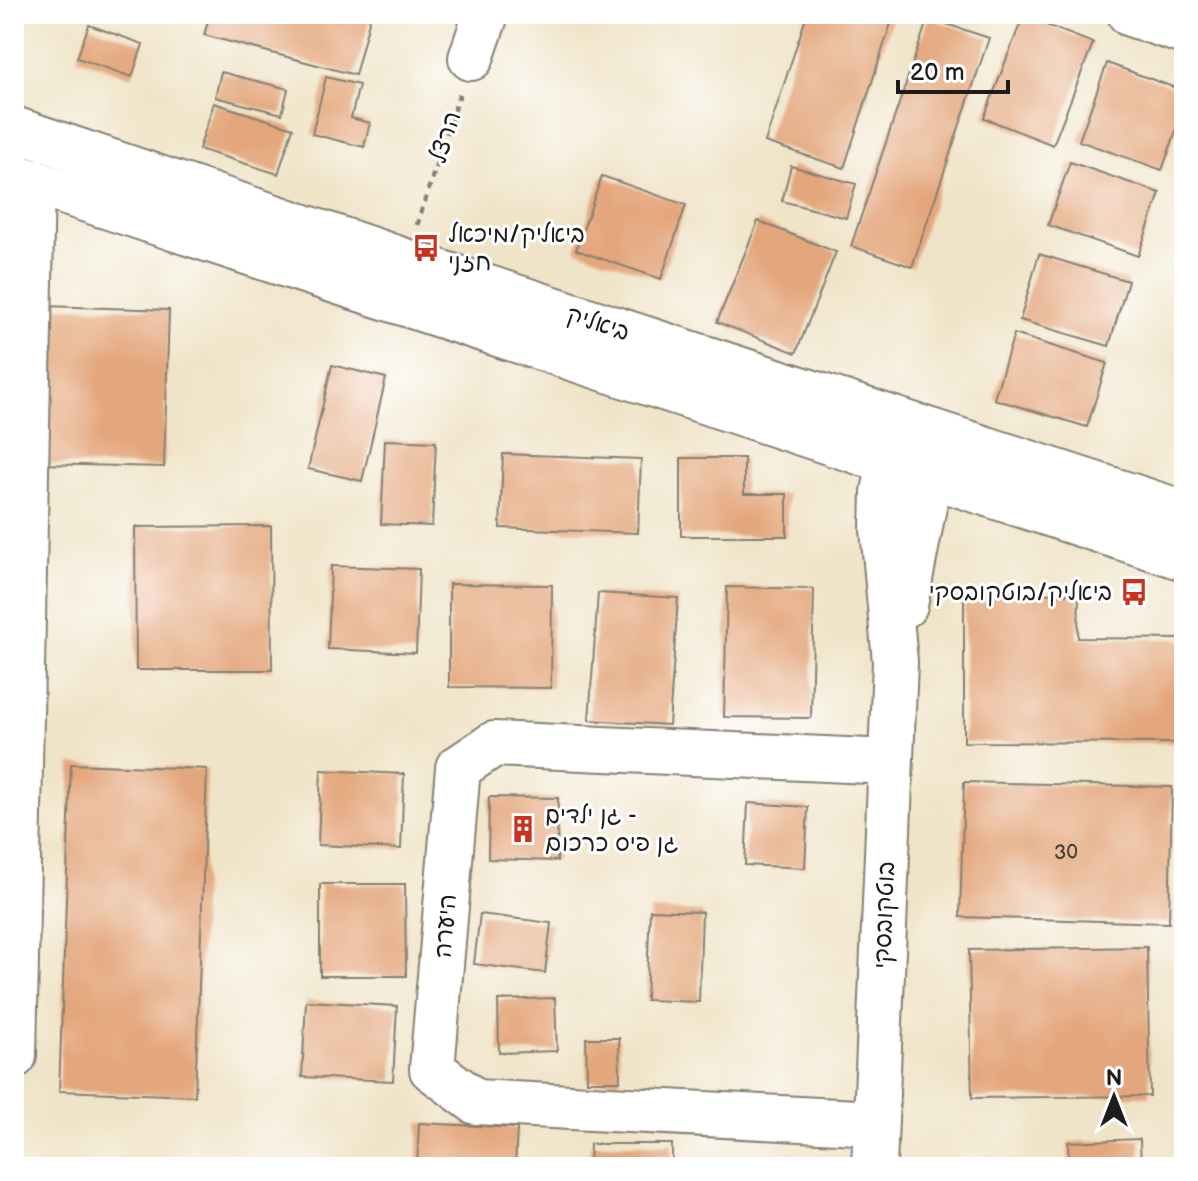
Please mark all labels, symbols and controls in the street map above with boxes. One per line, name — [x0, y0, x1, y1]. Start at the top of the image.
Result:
scale bar — [898, 44, 1008, 94]
text: 20 m — [910, 58, 965, 87]
street label: הרצל — [424, 107, 467, 167]
place label: ביאליק/מיכאל חזני — [448, 220, 585, 277]
bus stop icon: ביאליק/מיכאל חזני — [411, 233, 441, 263]
street label: ביאליק — [563, 300, 633, 347]
bus stop icon: ביאליק/בוטקובסקי — [1119, 577, 1149, 607]
place label: ביאליק/בוטקובסקי — [929, 578, 1112, 607]
place label: גן ילדים - גן פיס כרכום — [545, 801, 679, 858]
building icon: גן ילדים - גן פיס כרכום — [508, 814, 538, 844]
house number: 30 — [1054, 841, 1078, 865]
street label: בוטקובסקי — [868, 861, 901, 969]
street label: היערה — [428, 893, 463, 959]
north arrow — [1074, 1057, 1154, 1137]
text: N — [1106, 1065, 1122, 1092]

